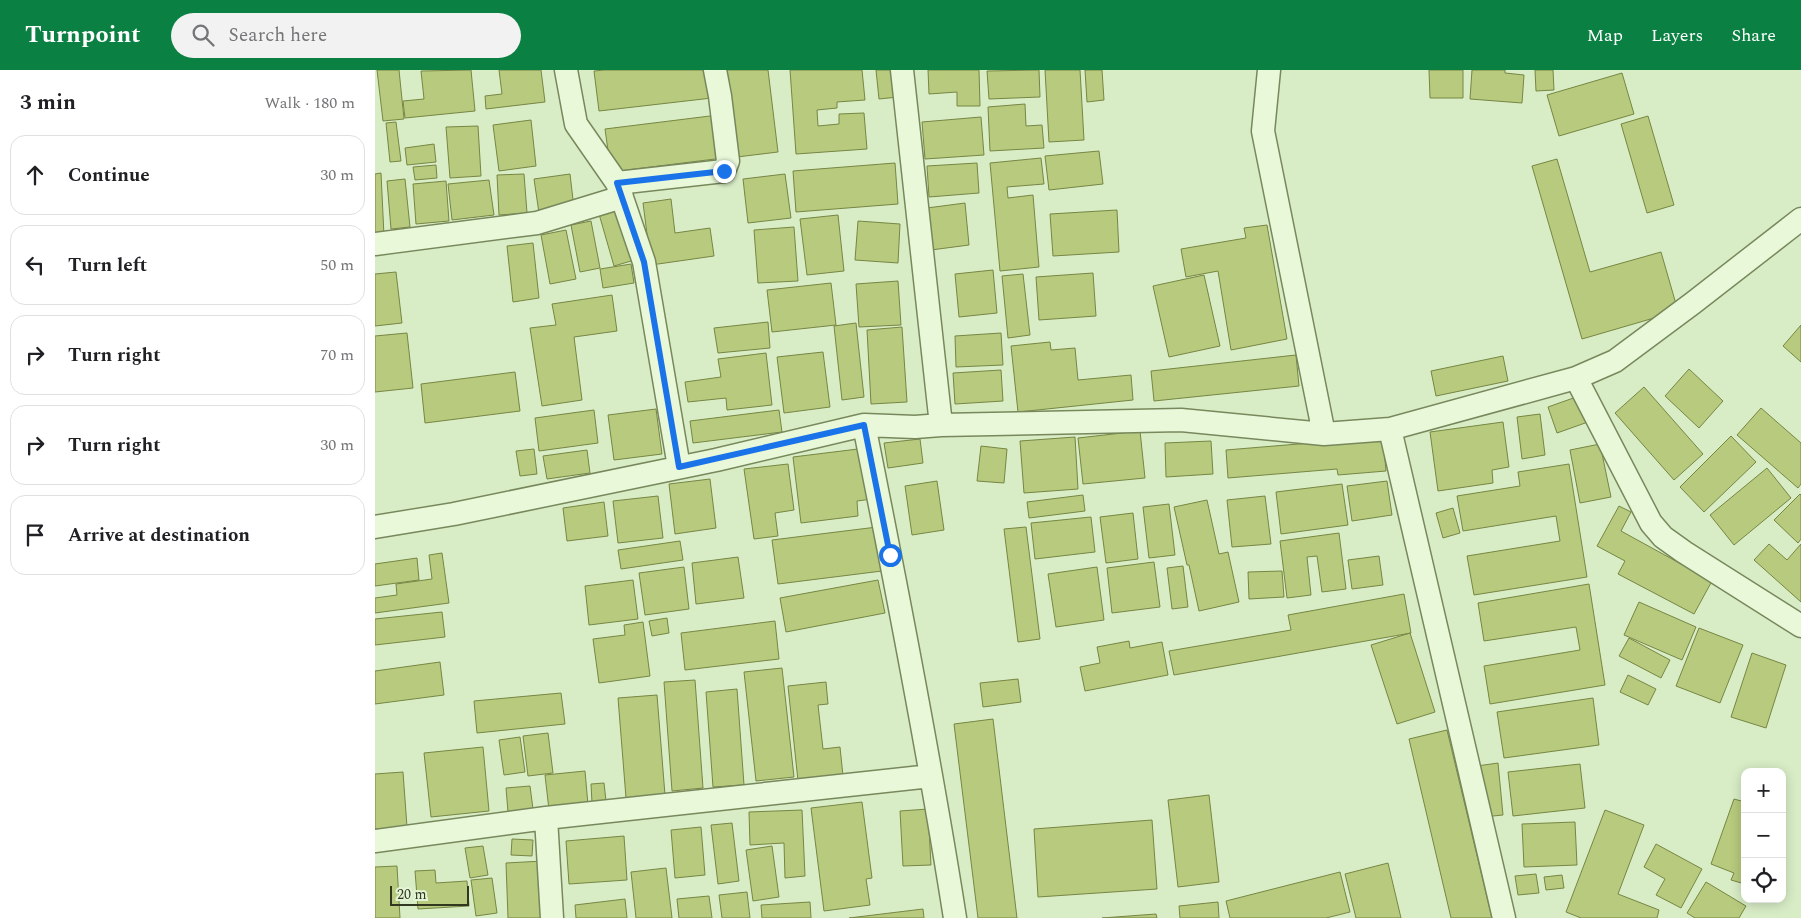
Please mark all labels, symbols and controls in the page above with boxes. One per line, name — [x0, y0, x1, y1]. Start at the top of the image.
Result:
search box — [171, 13, 521, 58]
text: Turnpoint — [25, 17, 141, 53]
icon: search — [189, 21, 217, 49]
text: Search here — [229, 21, 327, 50]
text: Map — [1587, 22, 1623, 49]
text: Layers — [1651, 22, 1703, 49]
text: Share — [1731, 22, 1776, 49]
text: 3 min — [20, 87, 76, 119]
text: Walk · 180 m — [264, 91, 355, 115]
route end — [713, 160, 736, 183]
icon: ahead — [21, 161, 49, 189]
text: Continue — [68, 161, 150, 190]
text: 30 m — [320, 163, 354, 187]
icon: left — [21, 251, 49, 279]
text: Turn left — [68, 251, 147, 280]
text: 50 m — [320, 253, 354, 277]
icon: right — [21, 341, 49, 369]
text: Turn right — [68, 341, 161, 370]
text: 70 m — [320, 343, 354, 367]
icon: right — [21, 431, 49, 459]
text: Turn right — [68, 431, 161, 460]
text: 30 m — [320, 433, 354, 457]
icon: arrive — [21, 521, 49, 549]
text: Arrive at destination — [68, 521, 250, 550]
route start — [879, 544, 902, 567]
map controls — [1741, 768, 1786, 903]
button: + — [1741, 768, 1786, 813]
button: − — [1741, 813, 1786, 858]
button: locate — [1741, 858, 1786, 903]
scale bar — [390, 883, 469, 906]
text: 20 m — [397, 884, 427, 905]

